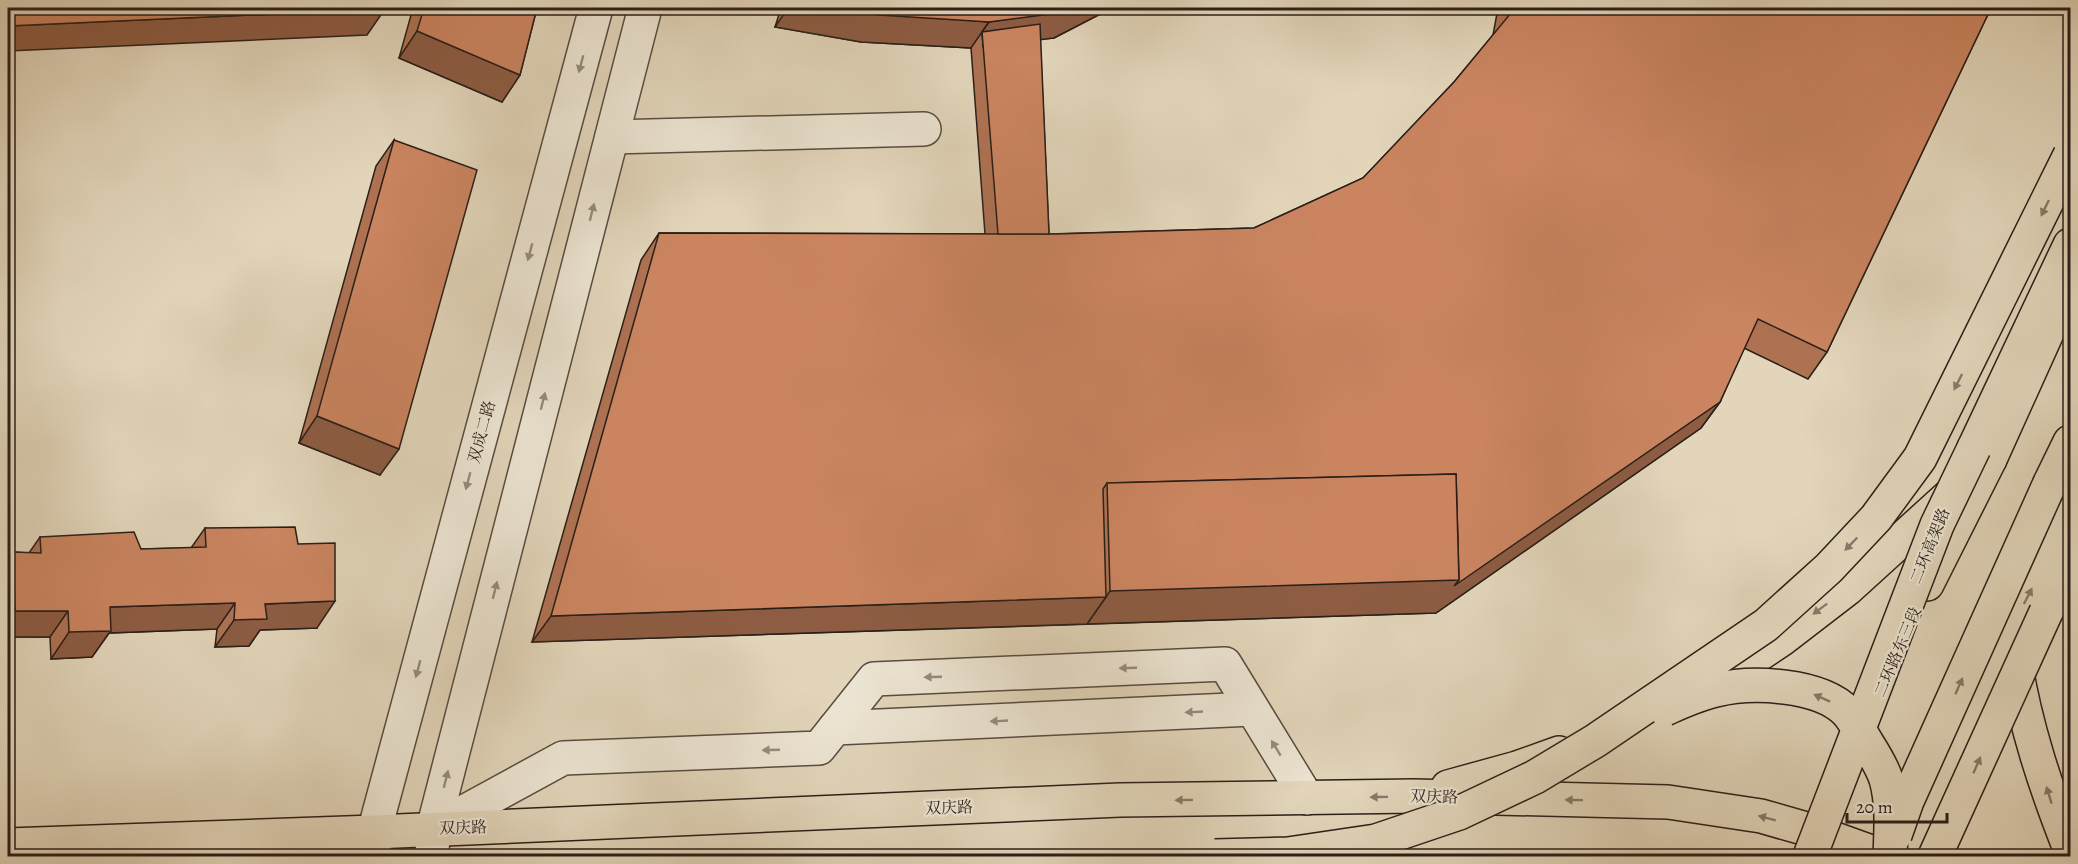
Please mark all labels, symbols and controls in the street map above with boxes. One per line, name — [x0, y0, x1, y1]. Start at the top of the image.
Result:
one-way arrow — [575, 55, 585, 73]
one-way arrow — [2040, 199, 2049, 216]
one-way arrow — [588, 203, 597, 221]
one-way arrow — [525, 243, 534, 261]
one-way arrow — [1953, 374, 1962, 391]
one-way arrow — [539, 392, 549, 410]
street label: 双成二路 — [463, 398, 501, 466]
one-way arrow — [463, 472, 473, 490]
street label: 二环高架路 — [1905, 505, 1955, 587]
one-way arrow — [1844, 537, 1858, 552]
one-way arrow — [490, 581, 500, 599]
one-way arrow — [2023, 588, 2033, 605]
one-way arrow — [1813, 603, 1828, 615]
street label: 二环路东三段 — [1869, 604, 1927, 700]
one-way arrow — [412, 660, 422, 679]
one-way arrow — [1119, 664, 1138, 673]
one-way arrow — [924, 672, 943, 681]
one-way arrow — [1954, 678, 1963, 695]
one-way arrow — [1813, 693, 1831, 703]
one-way arrow — [1184, 707, 1203, 716]
one-way arrow — [990, 716, 1009, 725]
one-way arrow — [1271, 740, 1282, 756]
one-way arrow — [762, 745, 781, 754]
one-way arrow — [1972, 756, 1982, 774]
one-way arrow — [441, 770, 451, 788]
one-way arrow — [2044, 785, 2054, 803]
street label: 双庆路 — [1410, 786, 1458, 808]
scale bar — [1847, 786, 1948, 824]
one-way arrow — [1369, 792, 1388, 802]
one-way arrow — [1174, 795, 1193, 804]
one-way arrow — [1564, 795, 1583, 805]
text: 20 m — [1856, 795, 1893, 819]
street label: 双庆路 — [925, 796, 973, 820]
one-way arrow — [1758, 813, 1776, 822]
street label: 双庆路 — [439, 816, 487, 840]

